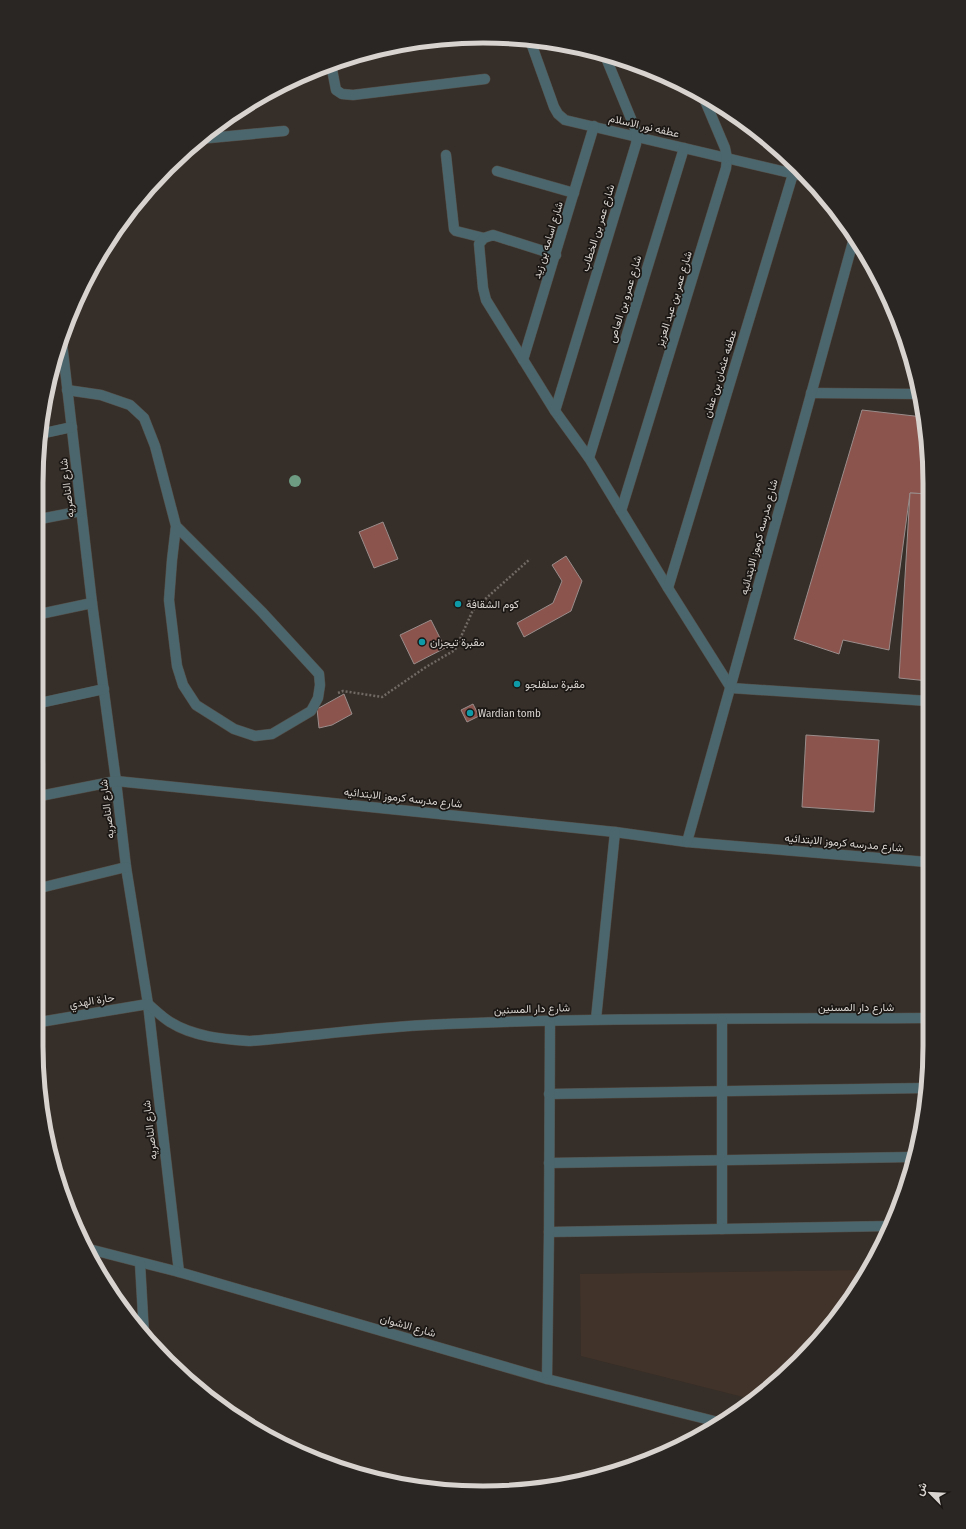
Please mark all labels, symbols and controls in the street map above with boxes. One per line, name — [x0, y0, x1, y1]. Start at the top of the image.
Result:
street label: عطفه نور الاسلام — [607, 112, 681, 141]
street label: شارع عمر بن الخطاب — [579, 183, 618, 273]
street label: شارع اسامه بن زيد — [530, 200, 567, 280]
street label: شارع عمر بن عبد العزيز — [653, 249, 696, 350]
street label: شارع عمرو بن العاص — [606, 253, 646, 345]
street label: عطفه عثمان بن عفان — [700, 328, 740, 419]
street label: شارع الناصريه — [57, 457, 78, 518]
street label: شارع مدرسه كرموز الابتدائيه — [737, 477, 782, 596]
place label: كوم الشقافة — [466, 598, 519, 612]
marker: كوم الشقافة — [453, 599, 463, 609]
place label: مقبرة تيجران — [430, 636, 485, 649]
marker: مقبرة تيجران — [417, 637, 427, 647]
place label: مقبرة سلفلجو — [525, 678, 585, 691]
marker: مقبرة سلفلجو — [512, 679, 522, 689]
place label: Wardian tomb — [478, 707, 541, 720]
marker: Wardian tomb — [465, 708, 475, 718]
street label: شارع الناصريه — [97, 778, 118, 839]
street label: شارع مدرسه كرموز الابتدائيه — [343, 785, 463, 812]
street label: شارع مدرسه كرموز الابتدائيه — [784, 831, 904, 856]
street label: حارة الهدي — [68, 991, 116, 1014]
street label: شارع دار المسنين — [494, 1001, 571, 1018]
street label: شارع دار المسنين — [818, 1001, 894, 1015]
street label: شارع الناصريه — [140, 1099, 161, 1160]
street label: شارع الاشوان — [378, 1312, 438, 1341]
north arrow — [910, 1473, 950, 1513]
text: ش — [913, 1480, 930, 1498]

